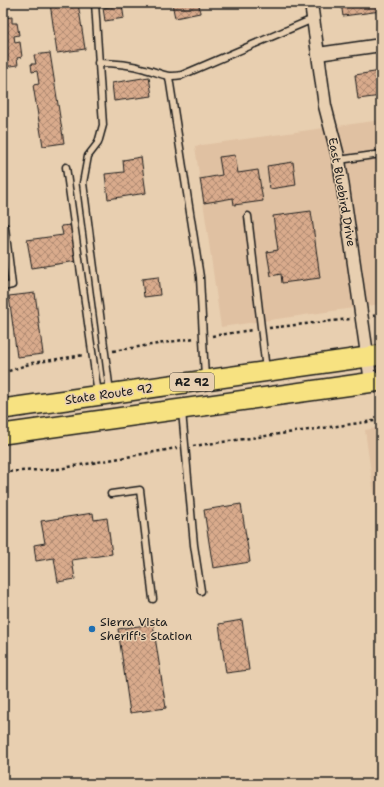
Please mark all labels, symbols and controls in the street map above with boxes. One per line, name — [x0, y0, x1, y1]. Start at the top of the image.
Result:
street label: East Bluebird Drive — [325, 136, 360, 248]
road number: AZ 92 — [170, 373, 214, 391]
street label: State Route 92 — [64, 380, 154, 408]
place label: Sierra Vista Sheriff's Station — [100, 614, 192, 644]
marker: Sierra Vista Sheriff's Station — [87, 624, 97, 634]

